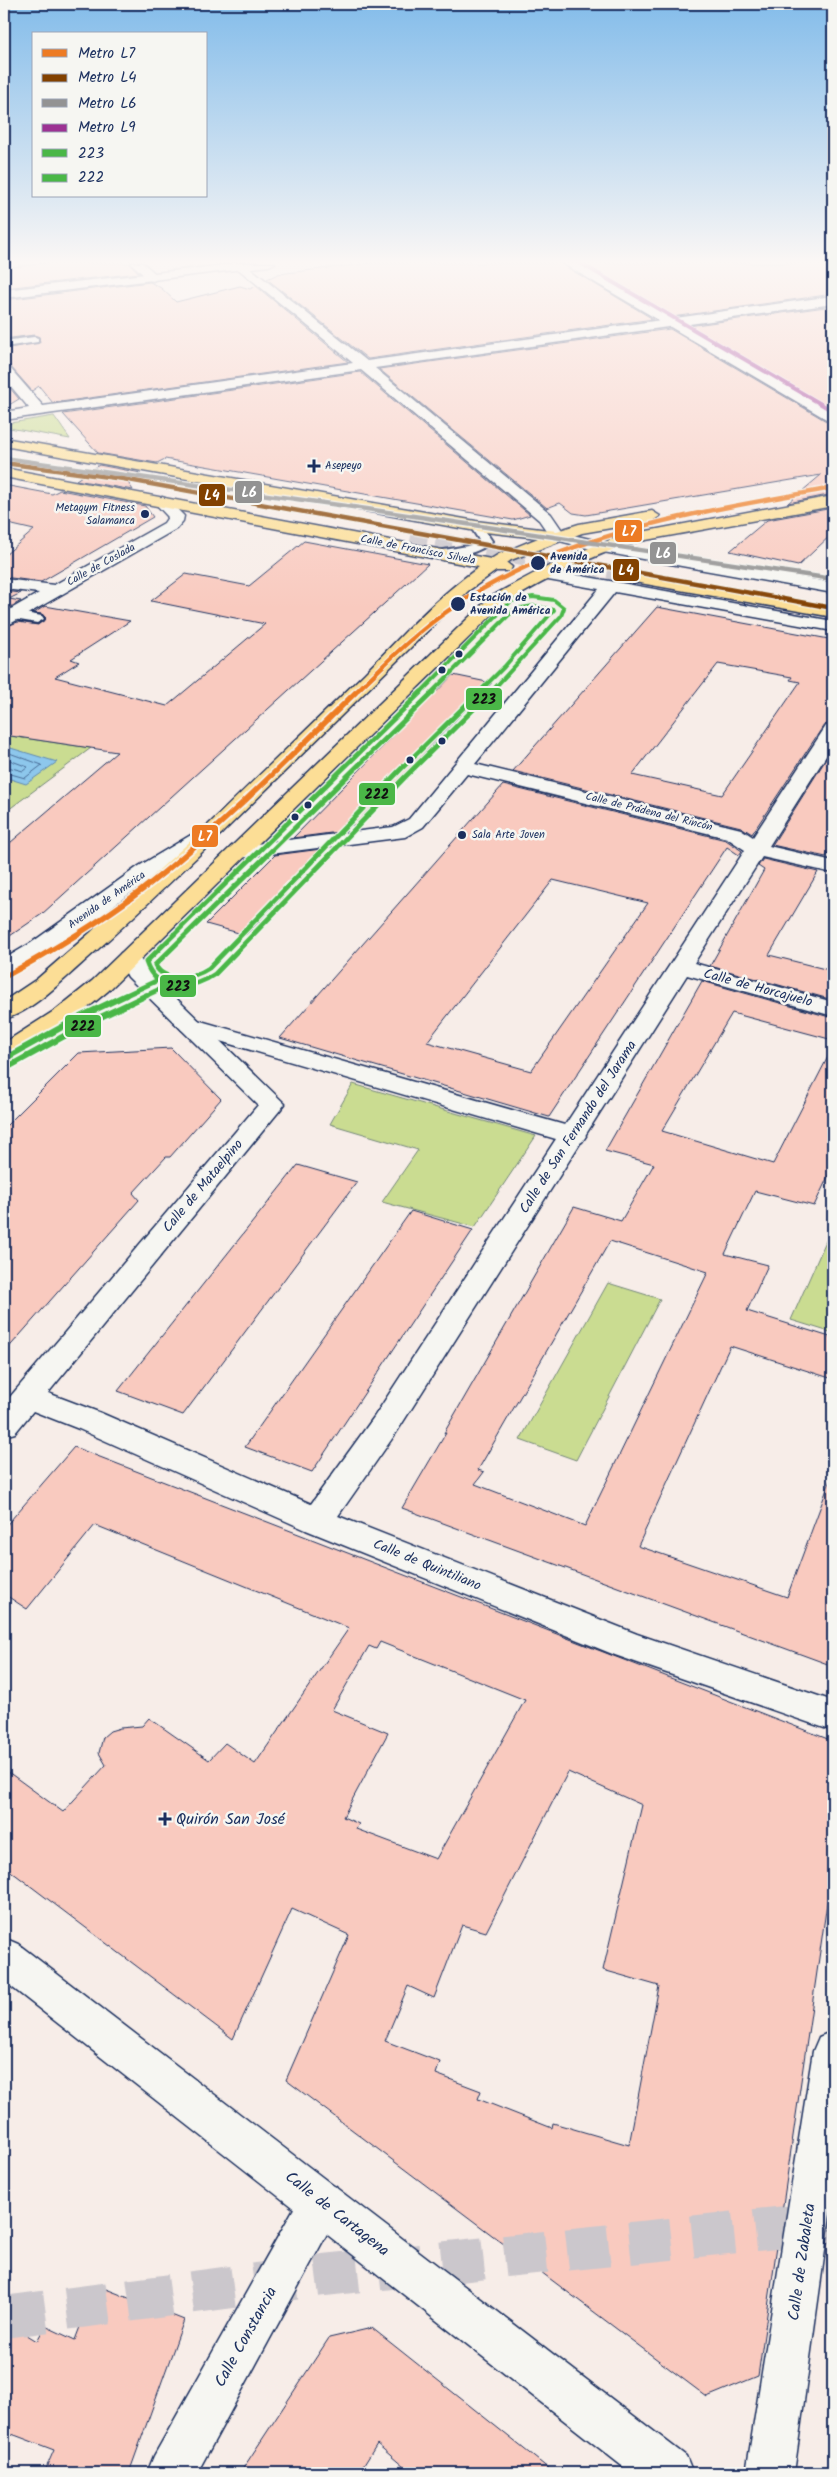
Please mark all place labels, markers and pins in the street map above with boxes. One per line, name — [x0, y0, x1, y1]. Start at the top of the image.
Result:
place label: Asepeyo — [325, 457, 362, 475]
marker: Asepeyo — [307, 459, 321, 473]
place label: Metagym Fitness Salamanca — [56, 499, 135, 530]
marker: Metagym Fitness Salamanca — [139, 508, 151, 520]
place label: Avenida de América — [550, 548, 605, 579]
marker: Avenida de América — [529, 554, 547, 572]
place label: Estación de Avenida América — [470, 589, 551, 620]
marker: Estación de Avenida América — [449, 595, 467, 613]
unlabelled marker — [454, 649, 464, 659]
unlabelled marker — [437, 665, 447, 675]
unlabelled marker — [437, 736, 447, 746]
unlabelled marker — [405, 755, 415, 765]
unlabelled marker — [303, 800, 313, 810]
unlabelled marker — [290, 812, 300, 822]
place label: Sala Arte Joven — [472, 826, 545, 844]
marker: Sala Arte Joven — [456, 829, 468, 841]
place label: Quirón San José — [176, 1807, 286, 1832]
marker: Quirón San José — [158, 1812, 172, 1826]

